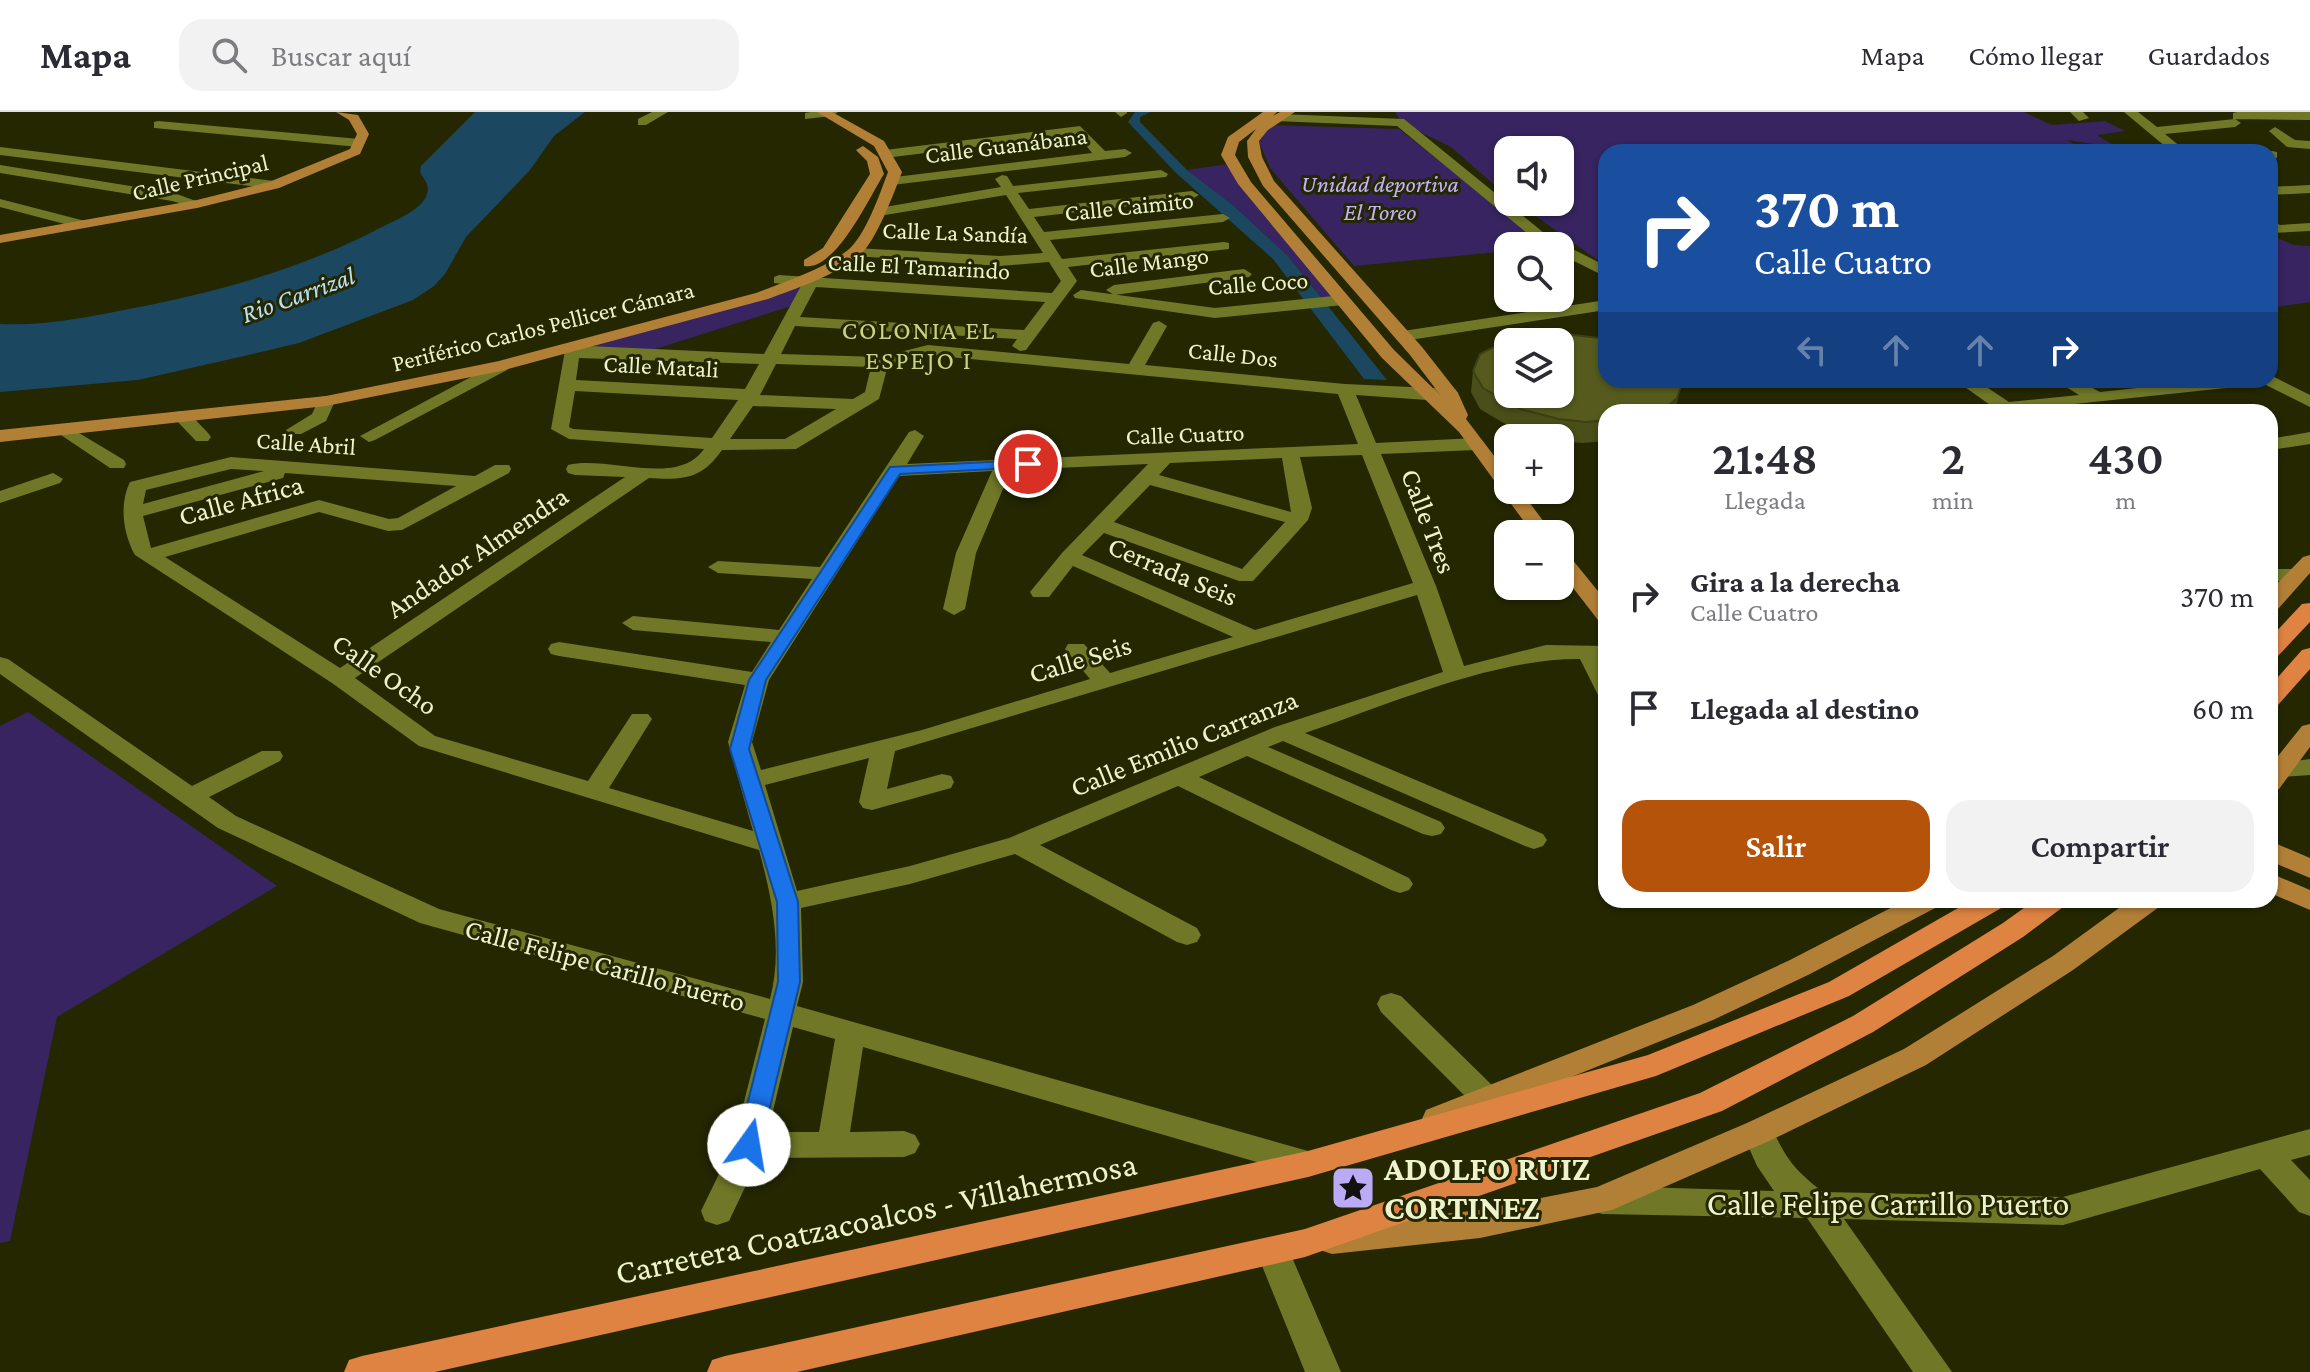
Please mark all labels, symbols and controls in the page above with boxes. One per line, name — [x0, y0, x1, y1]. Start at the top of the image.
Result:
search box — [179, 19, 739, 91]
icon: search — [207, 33, 251, 77]
text: Mapa — [40, 34, 131, 76]
text: Buscar aquí — [271, 39, 411, 72]
text: Mapa — [1861, 40, 1925, 71]
text: Cómo llegar — [1969, 40, 2104, 71]
text: Guardados — [2148, 40, 2270, 71]
street label: Calle Guanábana — [923, 122, 1089, 168]
map controls — [1494, 136, 1574, 600]
button: sound — [1494, 136, 1574, 216]
street label: Calle Principal — [129, 148, 271, 206]
park label: Unidad deportiva El Toreo — [1301, 170, 1459, 225]
icon: right — [1622, 176, 1726, 280]
text: 370 m — [1754, 177, 1899, 239]
street label: Calle Caimito — [1063, 186, 1195, 226]
street label: Calle La Sandía — [882, 216, 1028, 248]
button: search — [1494, 232, 1574, 312]
street label: Calle Mango — [1088, 241, 1210, 283]
text: Calle Cuatro — [1754, 242, 1932, 282]
street label: Calle El Tamarindo — [827, 248, 1011, 284]
water label: Rio Carrizal — [237, 261, 359, 329]
street label: Calle Coco — [1207, 266, 1309, 300]
street label: Periférico Carlos Pellicer Cámara — [389, 275, 697, 377]
district label: COLONIA EL ESPEJO I — [842, 316, 996, 375]
button: layers — [1494, 328, 1574, 408]
icon: left — [1790, 328, 1834, 372]
icon: ahead — [1874, 328, 1918, 372]
icon: ahead — [1958, 328, 2002, 372]
icon: right — [2042, 328, 2086, 372]
street label: Calle Dos — [1187, 336, 1279, 372]
street label: Calle Matali — [603, 349, 719, 383]
street label: Calle Cuatro — [1125, 418, 1245, 450]
button: + — [1494, 424, 1574, 504]
street label: Calle Abril — [255, 426, 357, 460]
pin — [994, 430, 1062, 498]
text: 21:48 — [1712, 431, 1818, 484]
text: 2 — [1941, 431, 1965, 484]
text: 430 — [2088, 431, 2164, 484]
icon: arrive — [1006, 442, 1050, 486]
street label: Calle Tres — [1395, 464, 1463, 578]
street label: Calle Africa — [175, 468, 307, 531]
street label: Andador Almendra — [380, 480, 574, 624]
text: Llegada — [1724, 486, 1806, 515]
text: min — [1932, 486, 1974, 515]
text: m — [2115, 486, 2136, 515]
button: − — [1494, 520, 1574, 600]
street label: Cerrada Seis — [1104, 530, 1242, 612]
text: Gira a la derecha — [1690, 565, 1900, 598]
icon: right — [1622, 574, 1666, 618]
text: 370 m — [2180, 580, 2254, 613]
text: Calle Cuatro — [1690, 598, 1818, 627]
street label: Calle Ocho — [327, 627, 443, 721]
street label: Calle Seis — [1025, 629, 1135, 689]
street label: Calle Emilio Carranza — [1066, 683, 1302, 803]
icon: arrive — [1622, 686, 1666, 730]
text: Llegada al destino — [1690, 692, 1919, 725]
text: 60 m — [2192, 692, 2254, 725]
button: Salir — [1622, 800, 1930, 892]
button: Compartir — [1946, 800, 2254, 892]
street label: Calle Felipe Carillo Puerto — [462, 913, 748, 1017]
position arrow — [707, 1103, 791, 1187]
street label: Carretera Coatzacoalcos - Villahermosa — [612, 1145, 1140, 1291]
place label: ADOLFO RUIZ CORTINEZ — [1383, 1150, 1590, 1226]
place icon: ADOLFO RUIZ CORTINEZ — [1329, 1164, 1377, 1212]
street label: Calle Felipe Carrillo Puerto — [1707, 1185, 2069, 1223]

